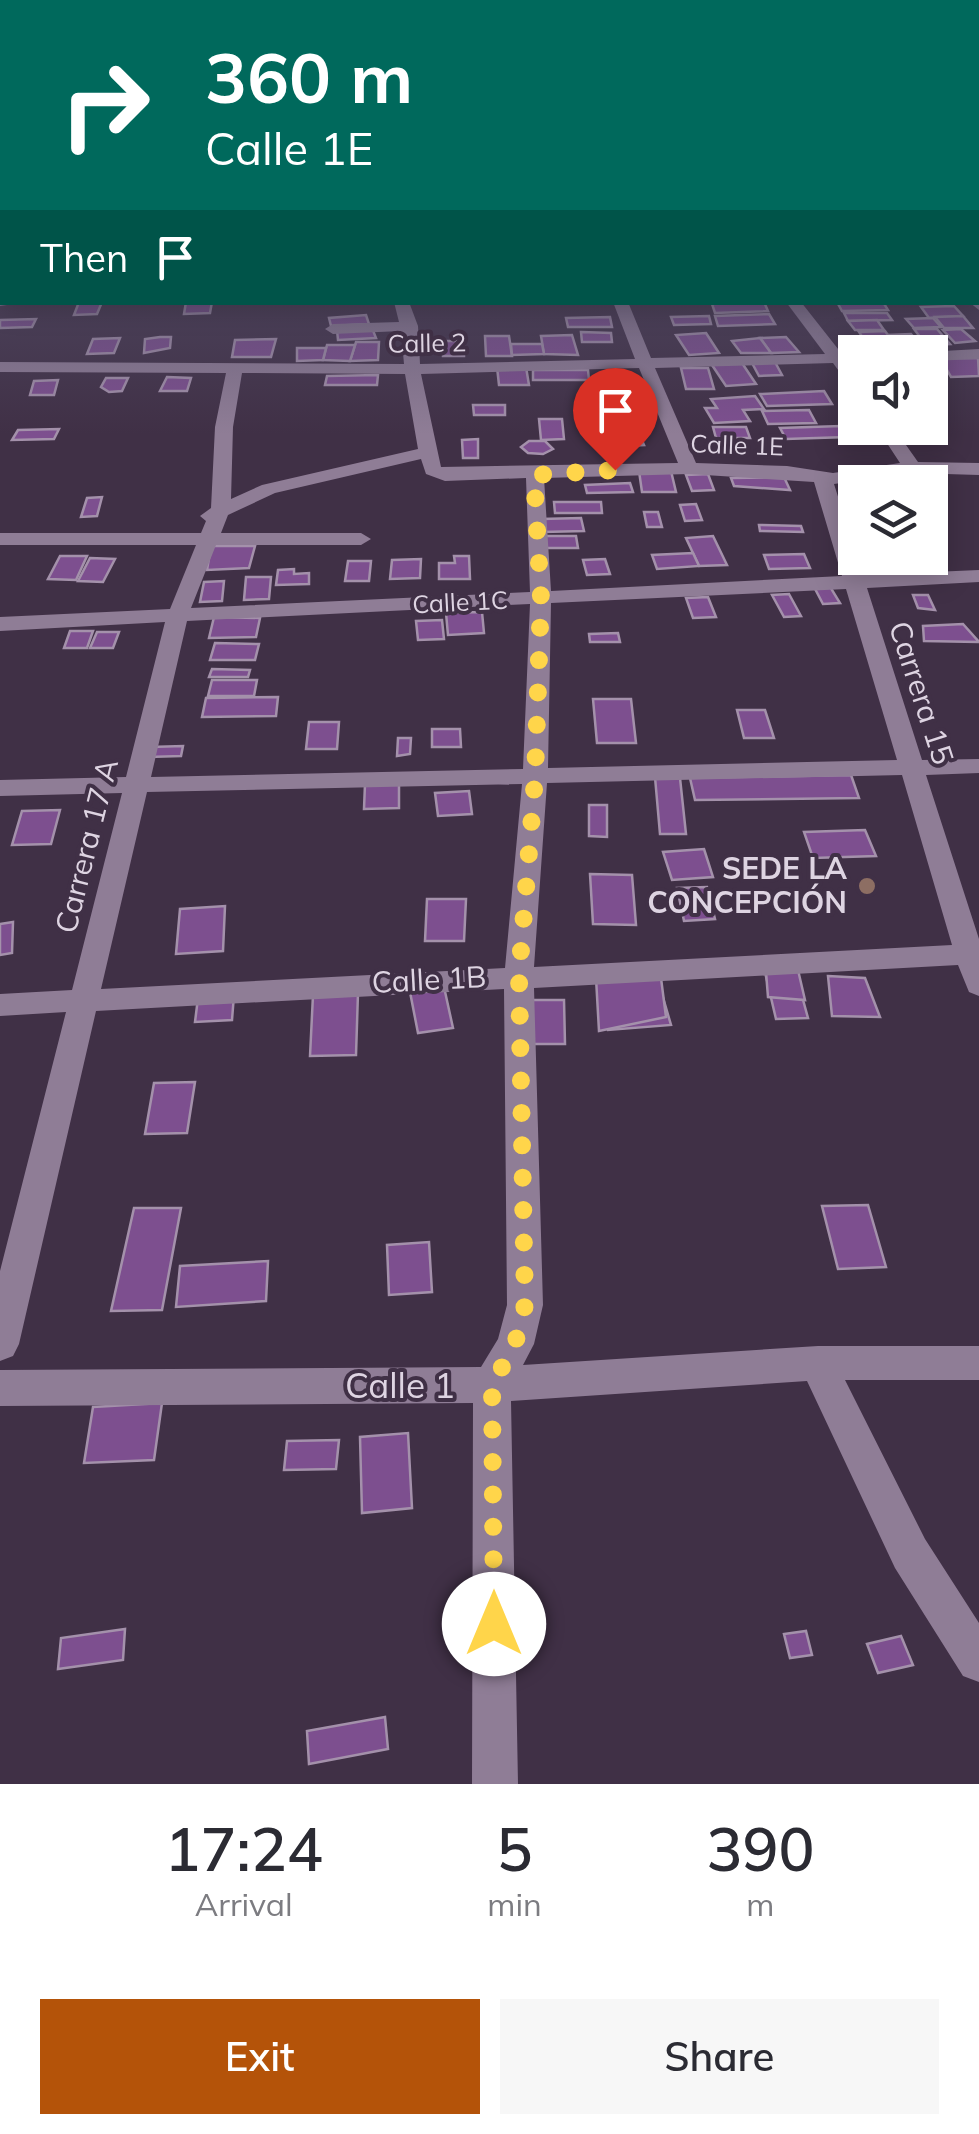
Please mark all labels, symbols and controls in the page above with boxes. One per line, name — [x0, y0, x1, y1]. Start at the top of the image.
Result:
text: 360 m — [205, 33, 413, 121]
icon: right — [40, 40, 170, 170]
text: Calle 1E — [205, 120, 373, 176]
icon: arrive — [148, 230, 203, 285]
text: Then — [40, 234, 128, 282]
street label: Calle 2 — [387, 326, 467, 359]
map controls — [838, 335, 948, 575]
button: sound — [838, 335, 948, 445]
pin — [573, 368, 658, 471]
icon: arrive — [588, 383, 643, 438]
street label: Calle 1E — [690, 427, 784, 462]
button: layers — [838, 465, 948, 575]
street label: Calle 1C — [411, 584, 509, 619]
street label: Carrera 15 — [881, 616, 963, 769]
street label: Carrera 17 A — [46, 755, 126, 937]
place label: SEDE LA CONCEPCIÓN — [647, 849, 847, 921]
marker: SEDE LA CONCEPCIÓN — [856, 875, 878, 897]
street label: Calle 1B — [371, 957, 487, 1001]
street label: Calle 1 — [345, 1363, 455, 1407]
position arrow — [442, 1572, 546, 1676]
text: 17:24 — [165, 1811, 323, 1886]
text: 5 — [497, 1811, 533, 1886]
text: 390 — [706, 1811, 814, 1886]
text: Arrival — [195, 1884, 293, 1924]
text: min — [487, 1884, 542, 1924]
text: m — [746, 1884, 774, 1924]
button: Exit — [40, 1999, 480, 2114]
button: Share — [500, 1999, 939, 2114]

